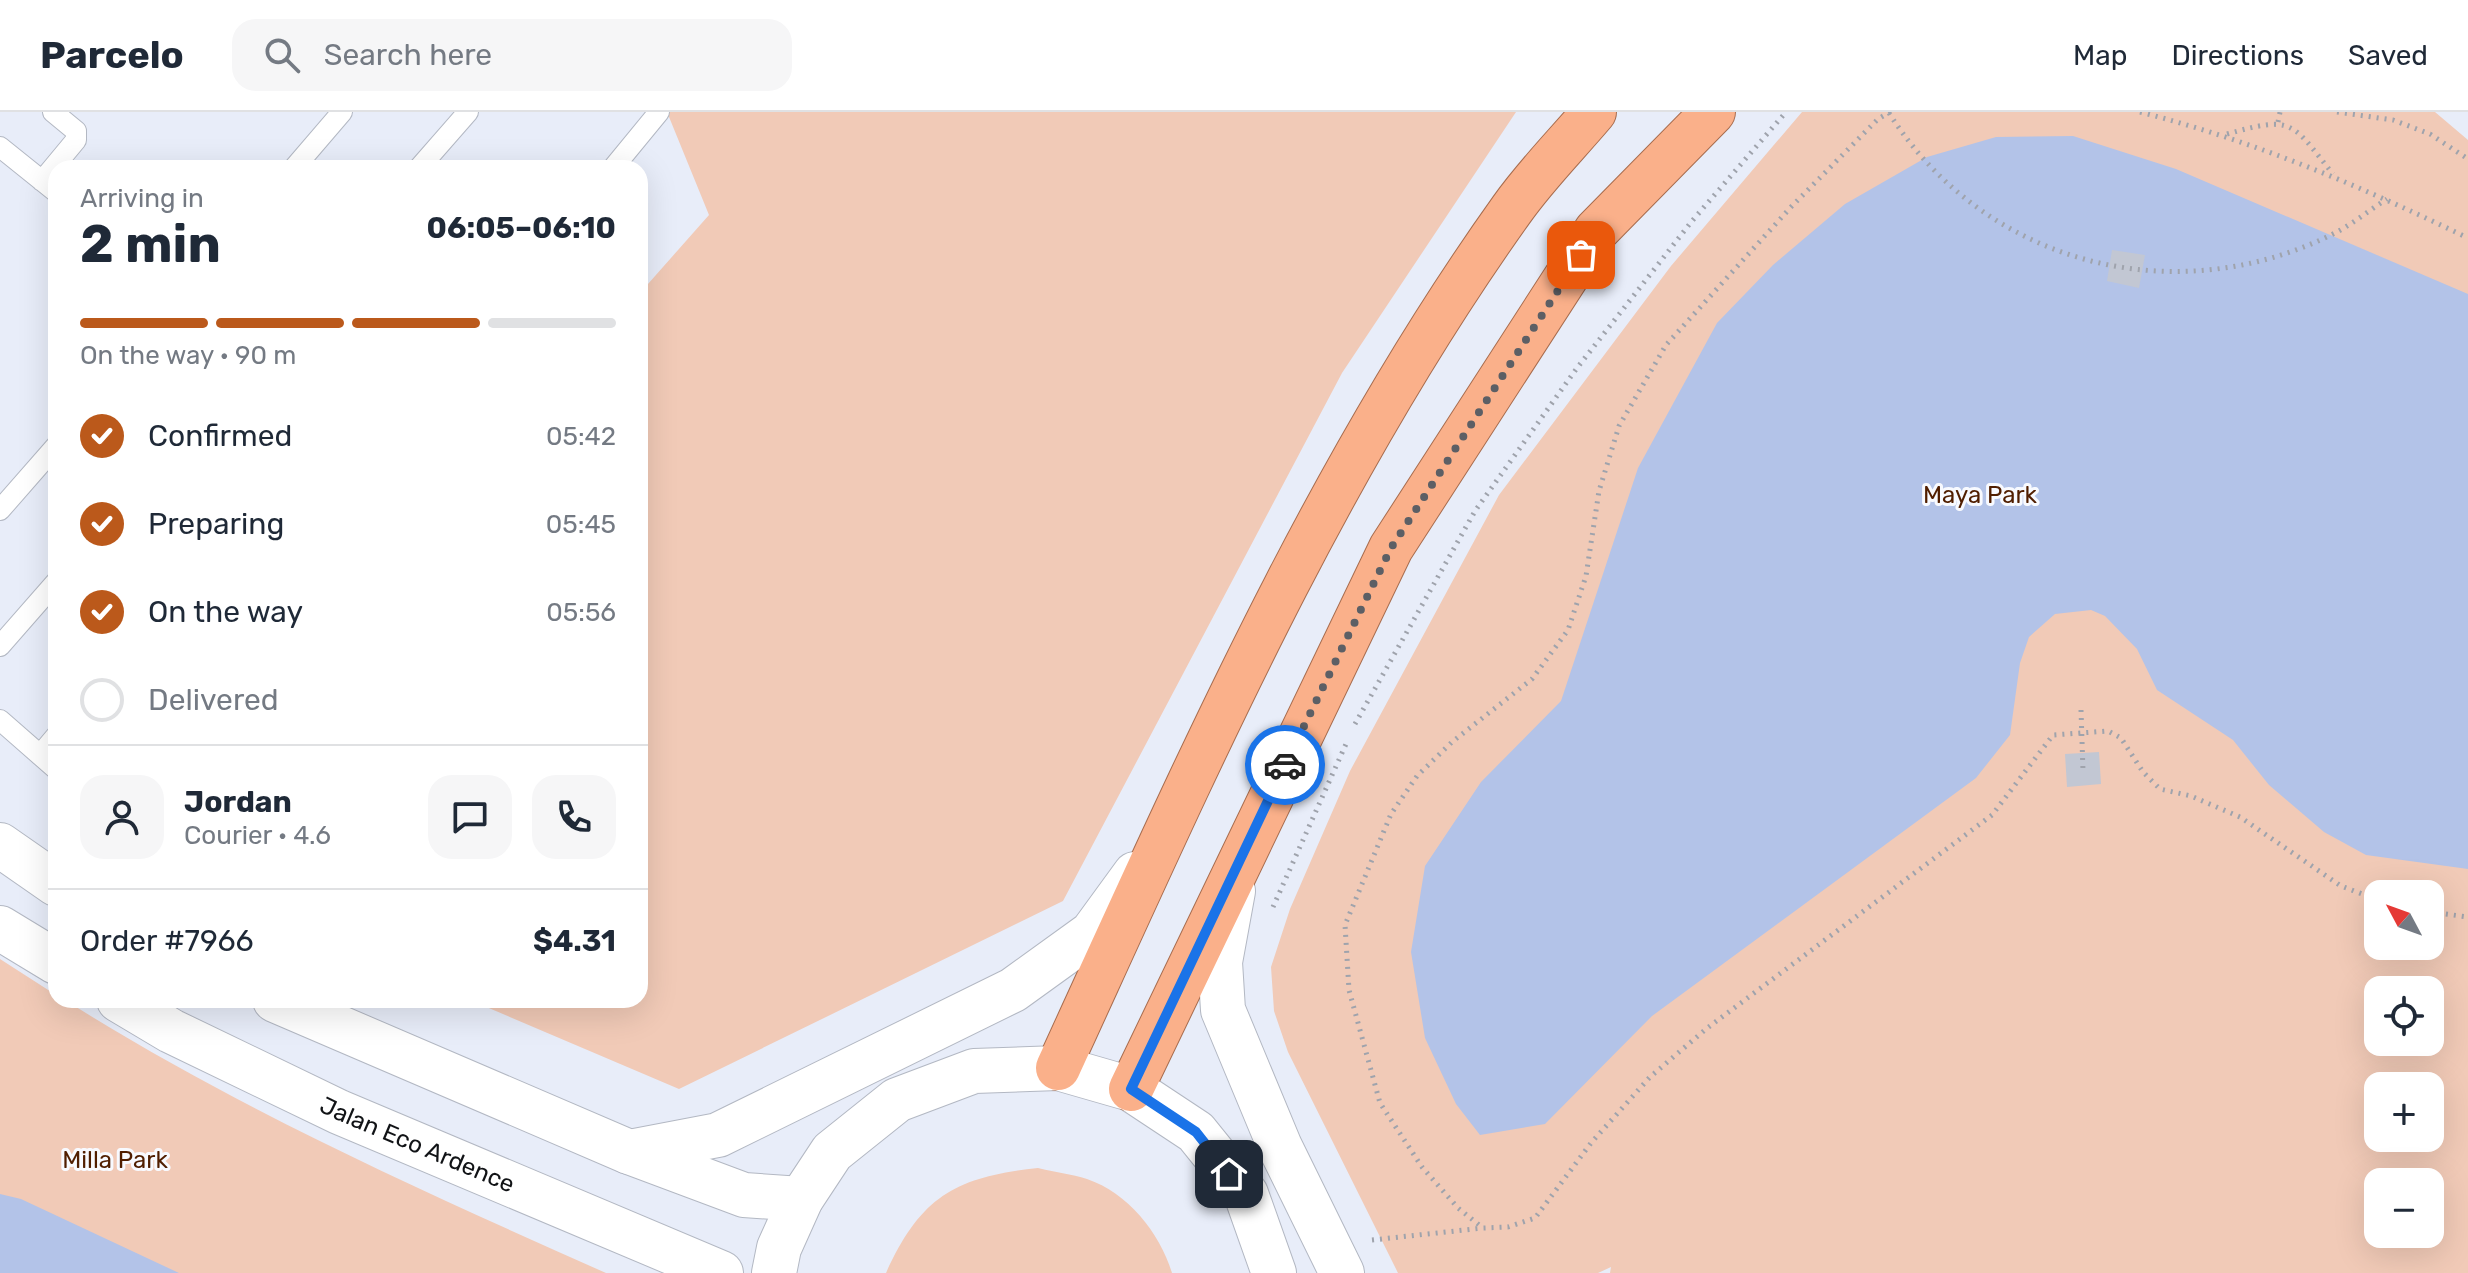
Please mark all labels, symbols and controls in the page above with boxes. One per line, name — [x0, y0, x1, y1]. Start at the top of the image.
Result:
search box — [232, 19, 792, 91]
text: Parcelo — [40, 32, 184, 78]
icon: search — [260, 33, 304, 77]
text: Search here — [324, 37, 492, 73]
text: Map — [2073, 39, 2127, 72]
text: Directions — [2171, 39, 2304, 72]
text: Saved — [2348, 39, 2428, 72]
text: Arriving in — [80, 183, 204, 214]
text: 06:05–06:10 — [427, 210, 616, 246]
text: 2 min — [80, 213, 221, 275]
pin — [1547, 221, 1615, 289]
icon: bag — [1559, 233, 1603, 277]
text: On the way · 90 m — [80, 340, 296, 371]
icon: check — [80, 414, 124, 458]
text: Confirmed — [148, 418, 292, 454]
text: 05:42 — [546, 421, 616, 452]
park label: Maya Park — [1923, 481, 2038, 509]
icon: check — [80, 502, 124, 546]
text: Preparing — [148, 506, 284, 542]
text: 05:45 — [546, 509, 616, 540]
icon: check — [80, 590, 124, 634]
text: On the way — [148, 594, 303, 630]
text: 05:56 — [546, 597, 616, 628]
text: Delivered — [148, 682, 279, 718]
courier — [1245, 725, 1325, 805]
icon: car — [1263, 743, 1307, 787]
button: person — [80, 775, 164, 859]
button: chat — [428, 775, 512, 859]
button: phone — [532, 775, 616, 859]
text: Jordan — [184, 784, 292, 820]
text: Courier · 4.6 — [184, 820, 331, 851]
north arrow — [2364, 880, 2444, 960]
map controls — [2364, 880, 2444, 1248]
text: Order #7966 — [80, 923, 254, 959]
text: $4.31 — [533, 923, 616, 959]
button: locate — [2364, 976, 2444, 1056]
button: + — [2364, 1072, 2444, 1152]
street label: Jalan Eco Ardence — [316, 1091, 519, 1198]
pin — [1195, 1140, 1263, 1208]
park label: Milla Park — [62, 1146, 168, 1174]
icon: home — [1207, 1152, 1251, 1196]
button: − — [2364, 1168, 2444, 1248]

